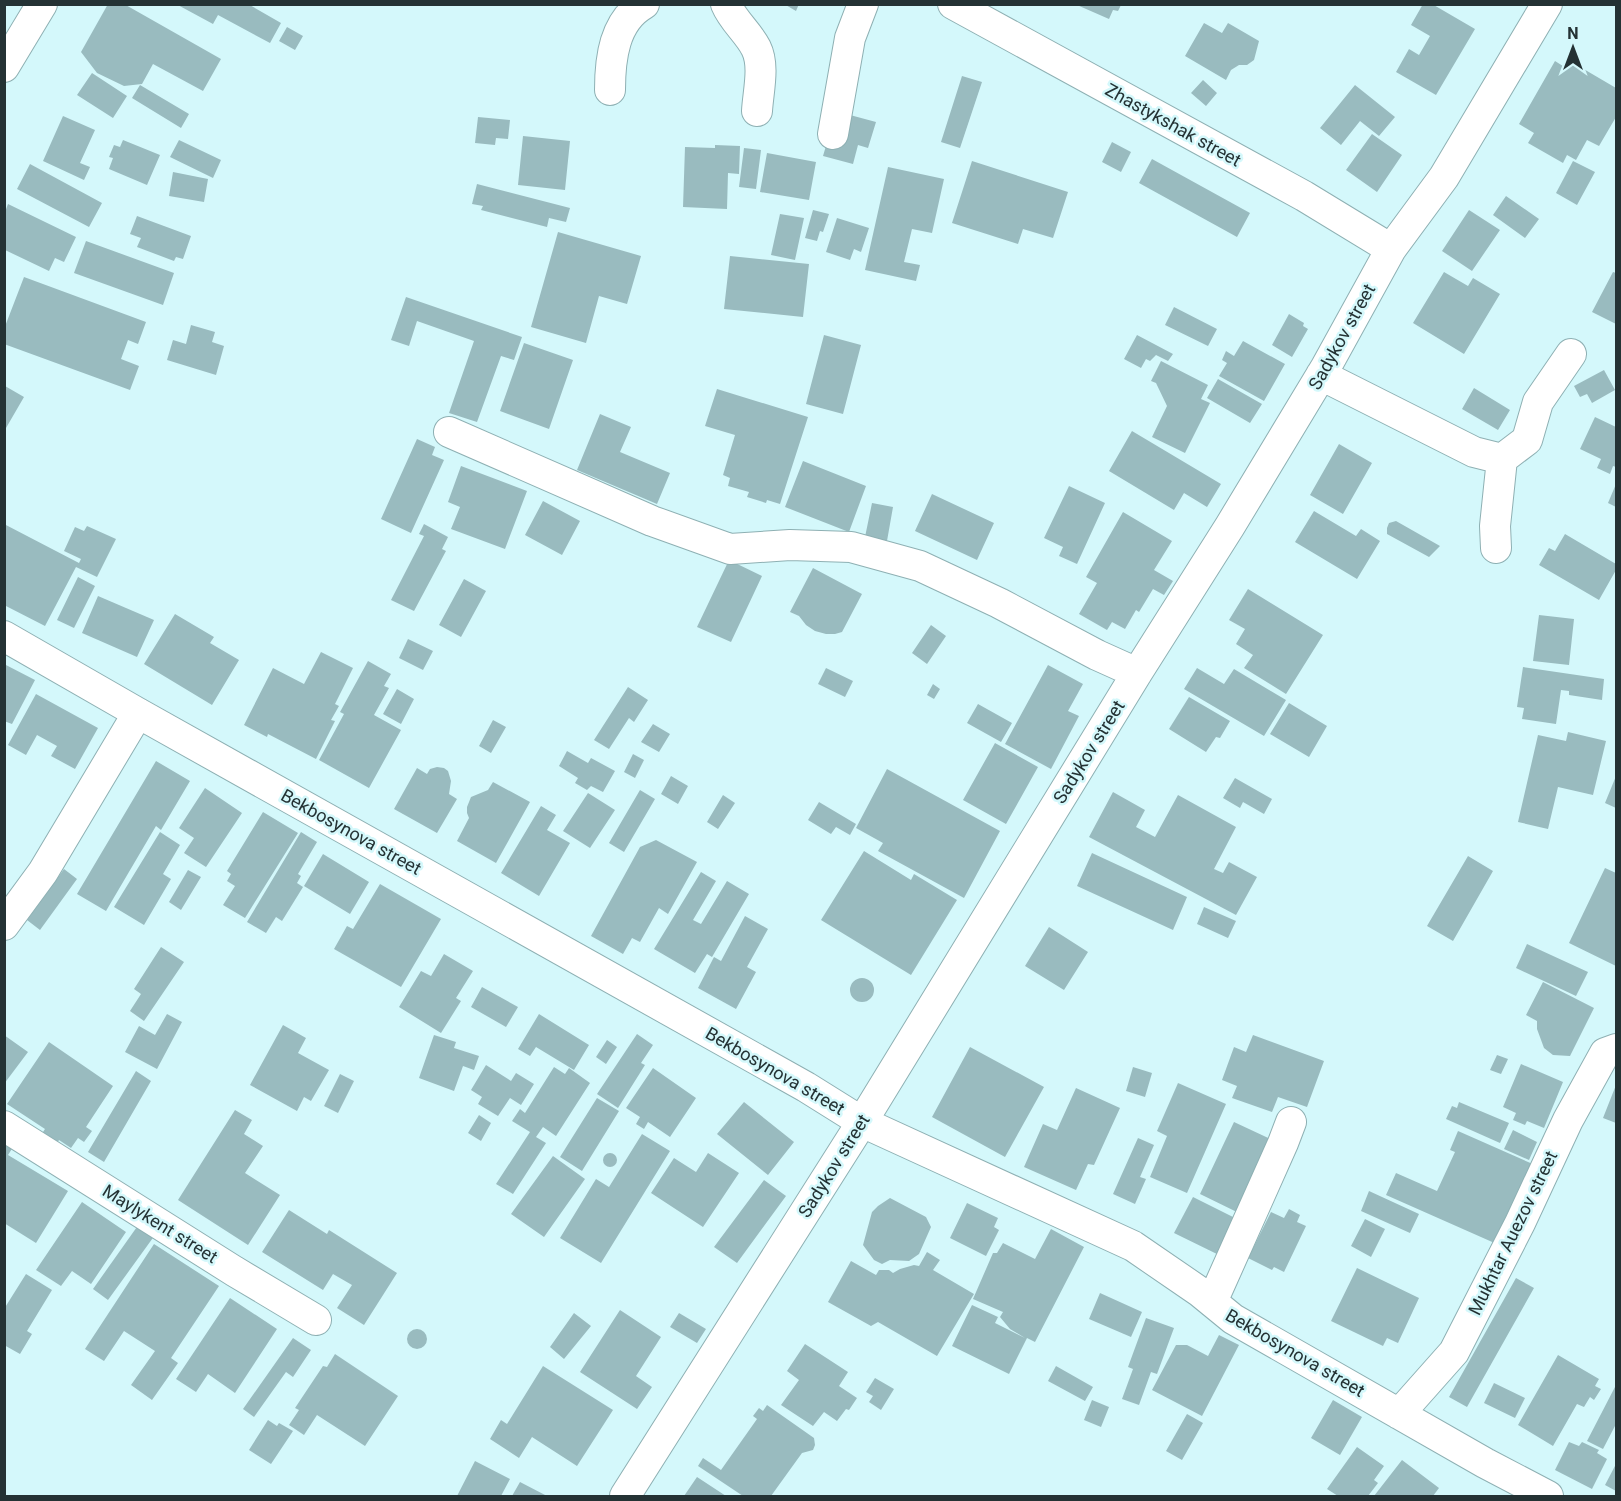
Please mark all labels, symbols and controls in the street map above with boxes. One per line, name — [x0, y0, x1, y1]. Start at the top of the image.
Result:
north arrow — [1543, 18, 1603, 78]
text: N — [1567, 24, 1579, 43]
street label: Zhastykshak street — [1102, 79, 1245, 171]
street label: Sadykov street — [1304, 280, 1379, 393]
street label: Sadykov street — [1048, 696, 1129, 807]
street label: Bekbosynova street — [277, 784, 425, 879]
street label: Bekbosynova street — [702, 1022, 849, 1119]
street label: Sadykov street — [793, 1110, 874, 1221]
street label: Mukhtar Auezov street — [1464, 1147, 1562, 1318]
street label: Maylykent street — [99, 1180, 222, 1267]
street label: Bekbosynova street — [1222, 1304, 1369, 1401]

